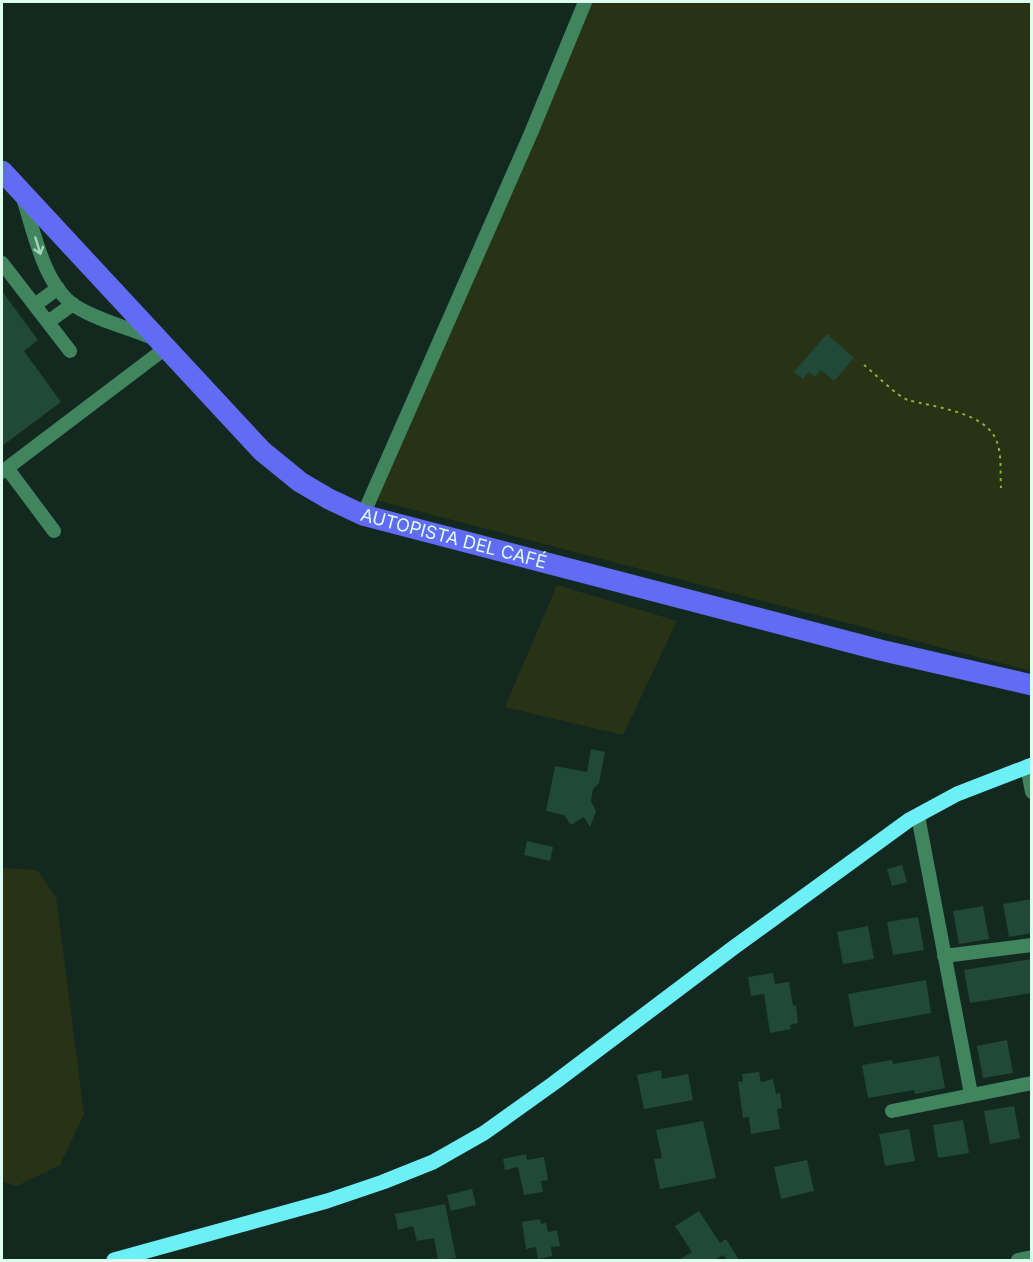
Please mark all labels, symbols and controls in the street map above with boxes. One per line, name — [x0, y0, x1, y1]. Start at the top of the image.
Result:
one-way arrow — [33, 236, 44, 255]
street label: AUTOPISTA DEL CAFÉ — [358, 504, 549, 573]

